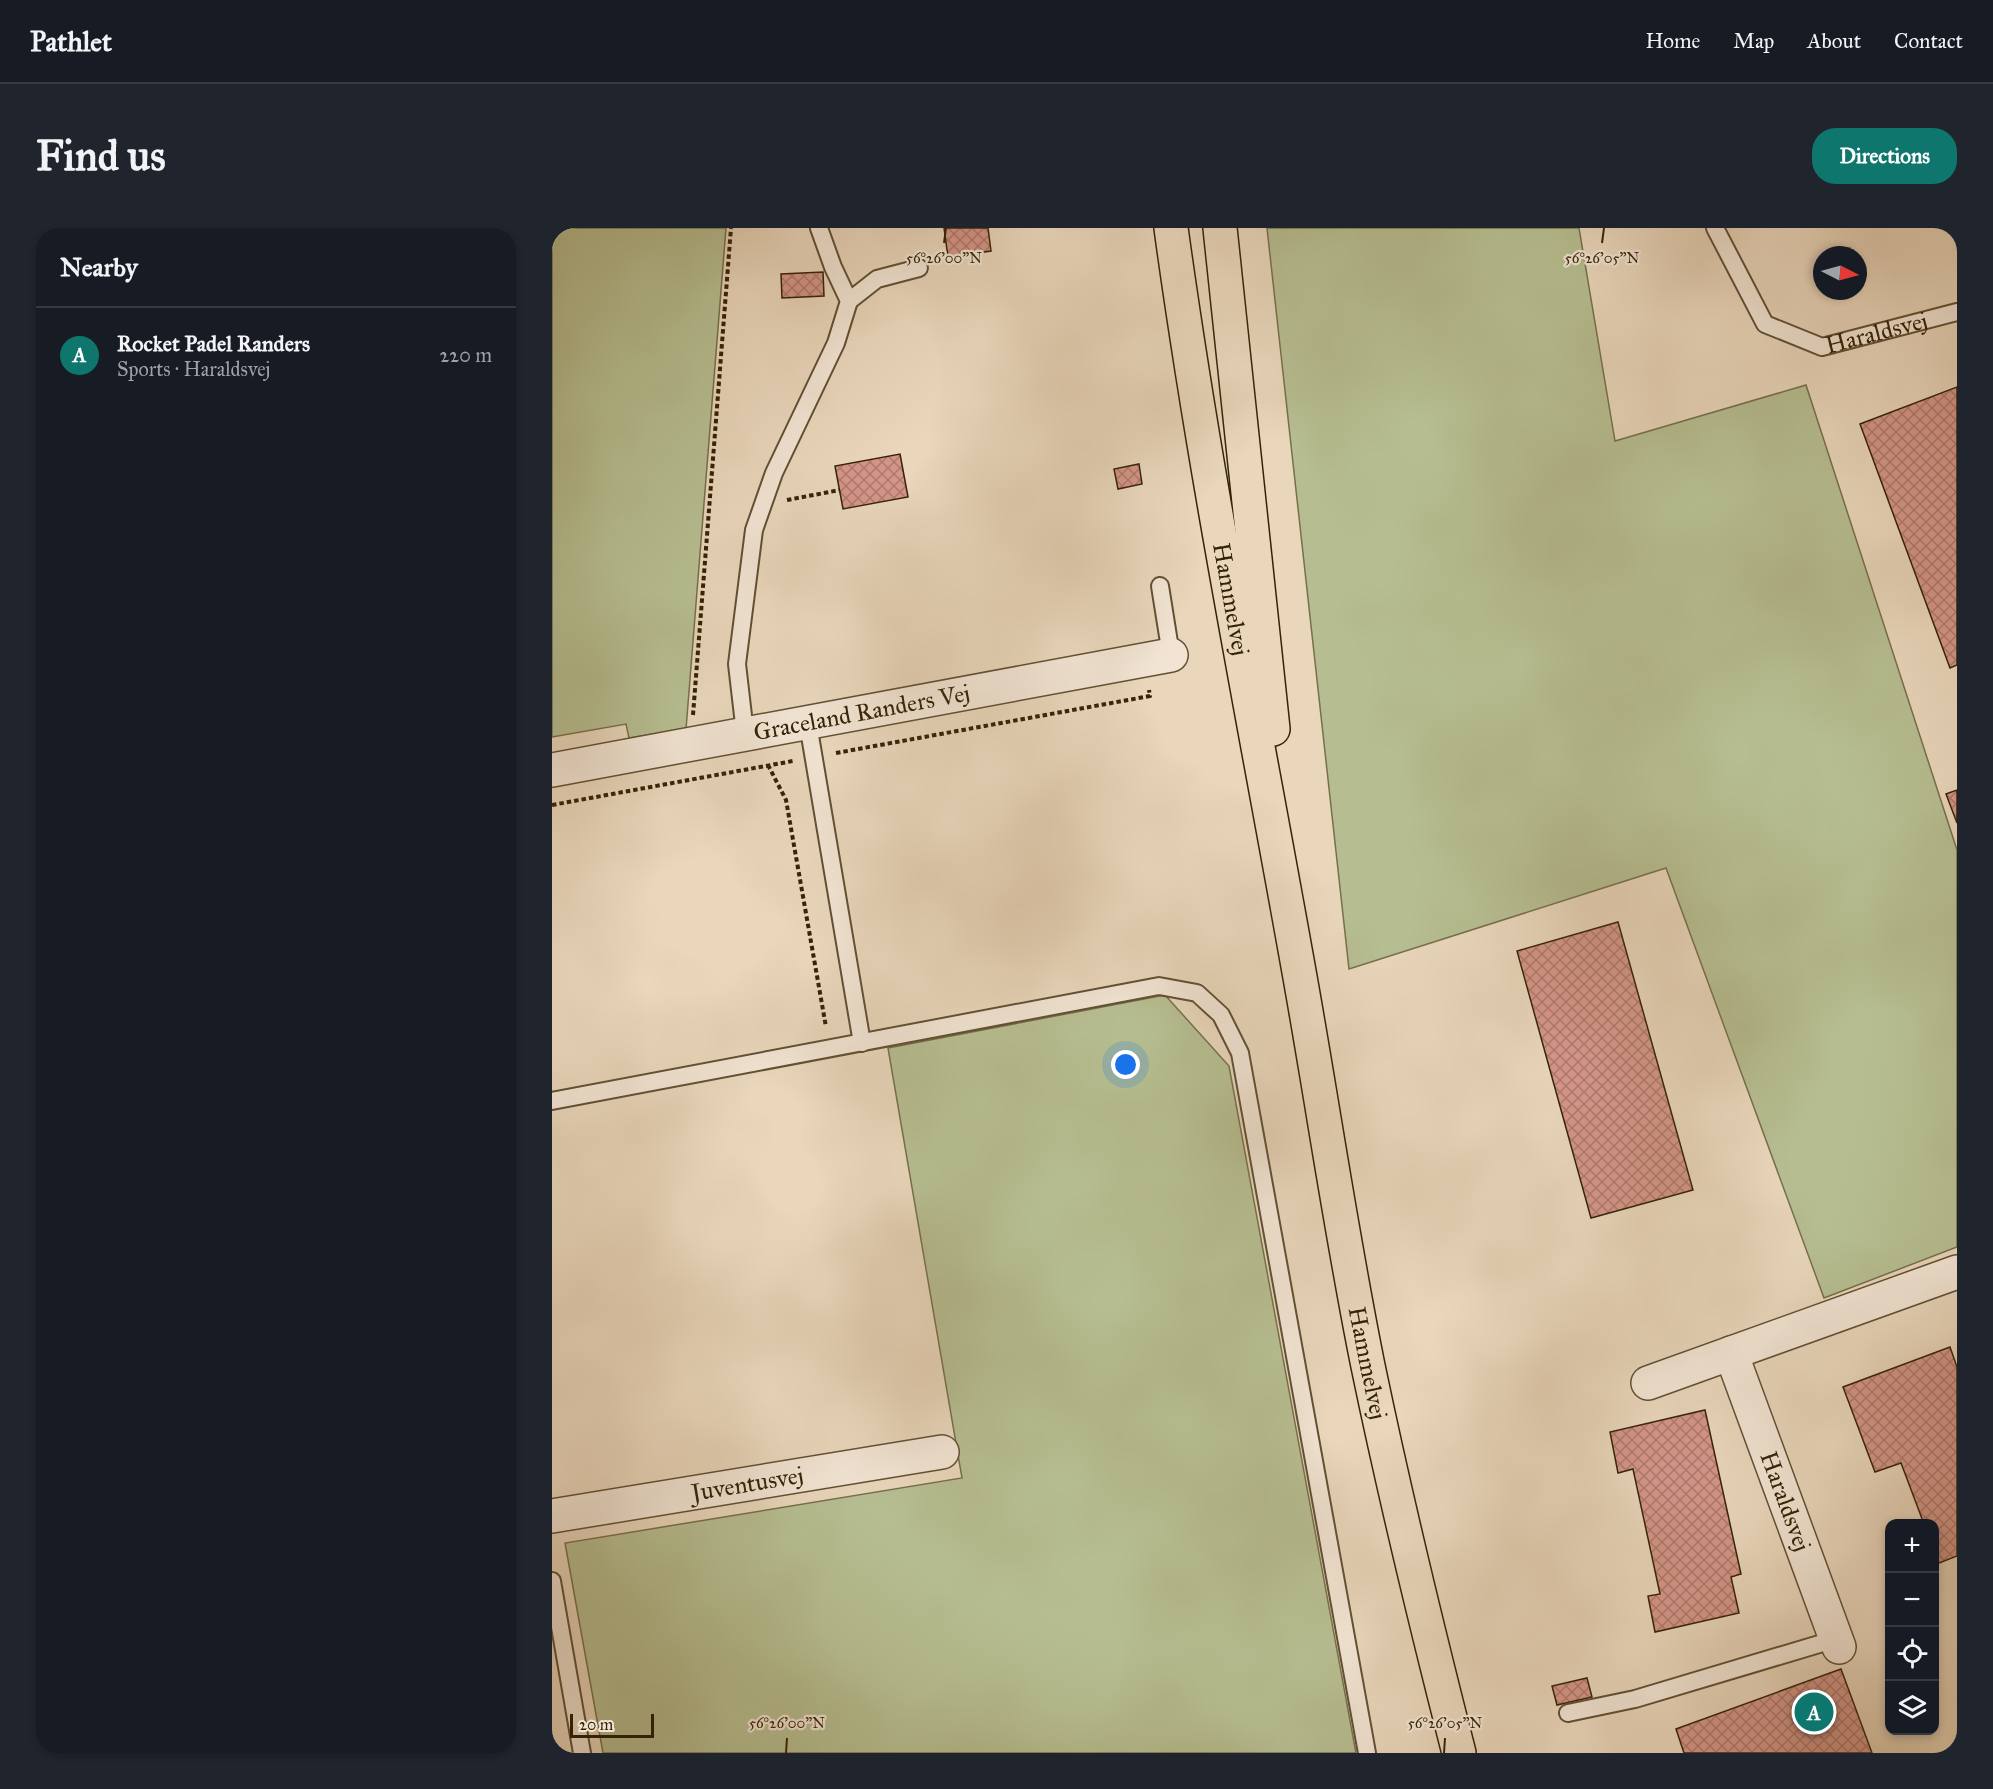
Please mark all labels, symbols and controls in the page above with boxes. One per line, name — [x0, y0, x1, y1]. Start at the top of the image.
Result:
text: Pathlet — [30, 24, 112, 59]
text: Home — [1645, 28, 1700, 54]
text: Map — [1733, 28, 1774, 54]
text: About — [1807, 28, 1861, 54]
text: Contact — [1894, 28, 1963, 54]
button: Directions — [1812, 128, 1957, 184]
text: Find us — [36, 130, 166, 182]
north arrow — [1813, 246, 1867, 300]
text: 56°26'00"N — [906, 249, 982, 267]
text: 56°26'05"N — [1565, 249, 1639, 267]
text: Nearby — [60, 251, 138, 283]
street label: Haraldsvej — [1822, 305, 1931, 360]
text: Rocket Padel Randers — [117, 330, 310, 357]
text: A — [73, 343, 86, 367]
text: 220 m — [440, 343, 492, 367]
text: Sports · Haraldsvej — [117, 357, 271, 381]
street label: Hammelvej — [1206, 540, 1256, 658]
street label: Graceland Randers Vej — [751, 678, 972, 747]
your location — [1111, 1050, 1140, 1079]
street label: Hammelvej — [1342, 1304, 1394, 1422]
street label: Haraldsvej — [1753, 1447, 1818, 1555]
street label: Juventusvej — [686, 1460, 806, 1508]
map controls — [1885, 1519, 1939, 1735]
button: + — [1885, 1519, 1939, 1573]
button: − — [1885, 1573, 1939, 1627]
button: locate — [1885, 1627, 1939, 1681]
button: layers — [1885, 1681, 1939, 1735]
pin: A — [1794, 1690, 1834, 1734]
scale bar — [570, 1711, 654, 1738]
text: 56°26'00"N — [749, 1714, 825, 1732]
text: 56°26'05"N — [1408, 1714, 1482, 1732]
text: 20 m — [579, 1715, 613, 1734]

